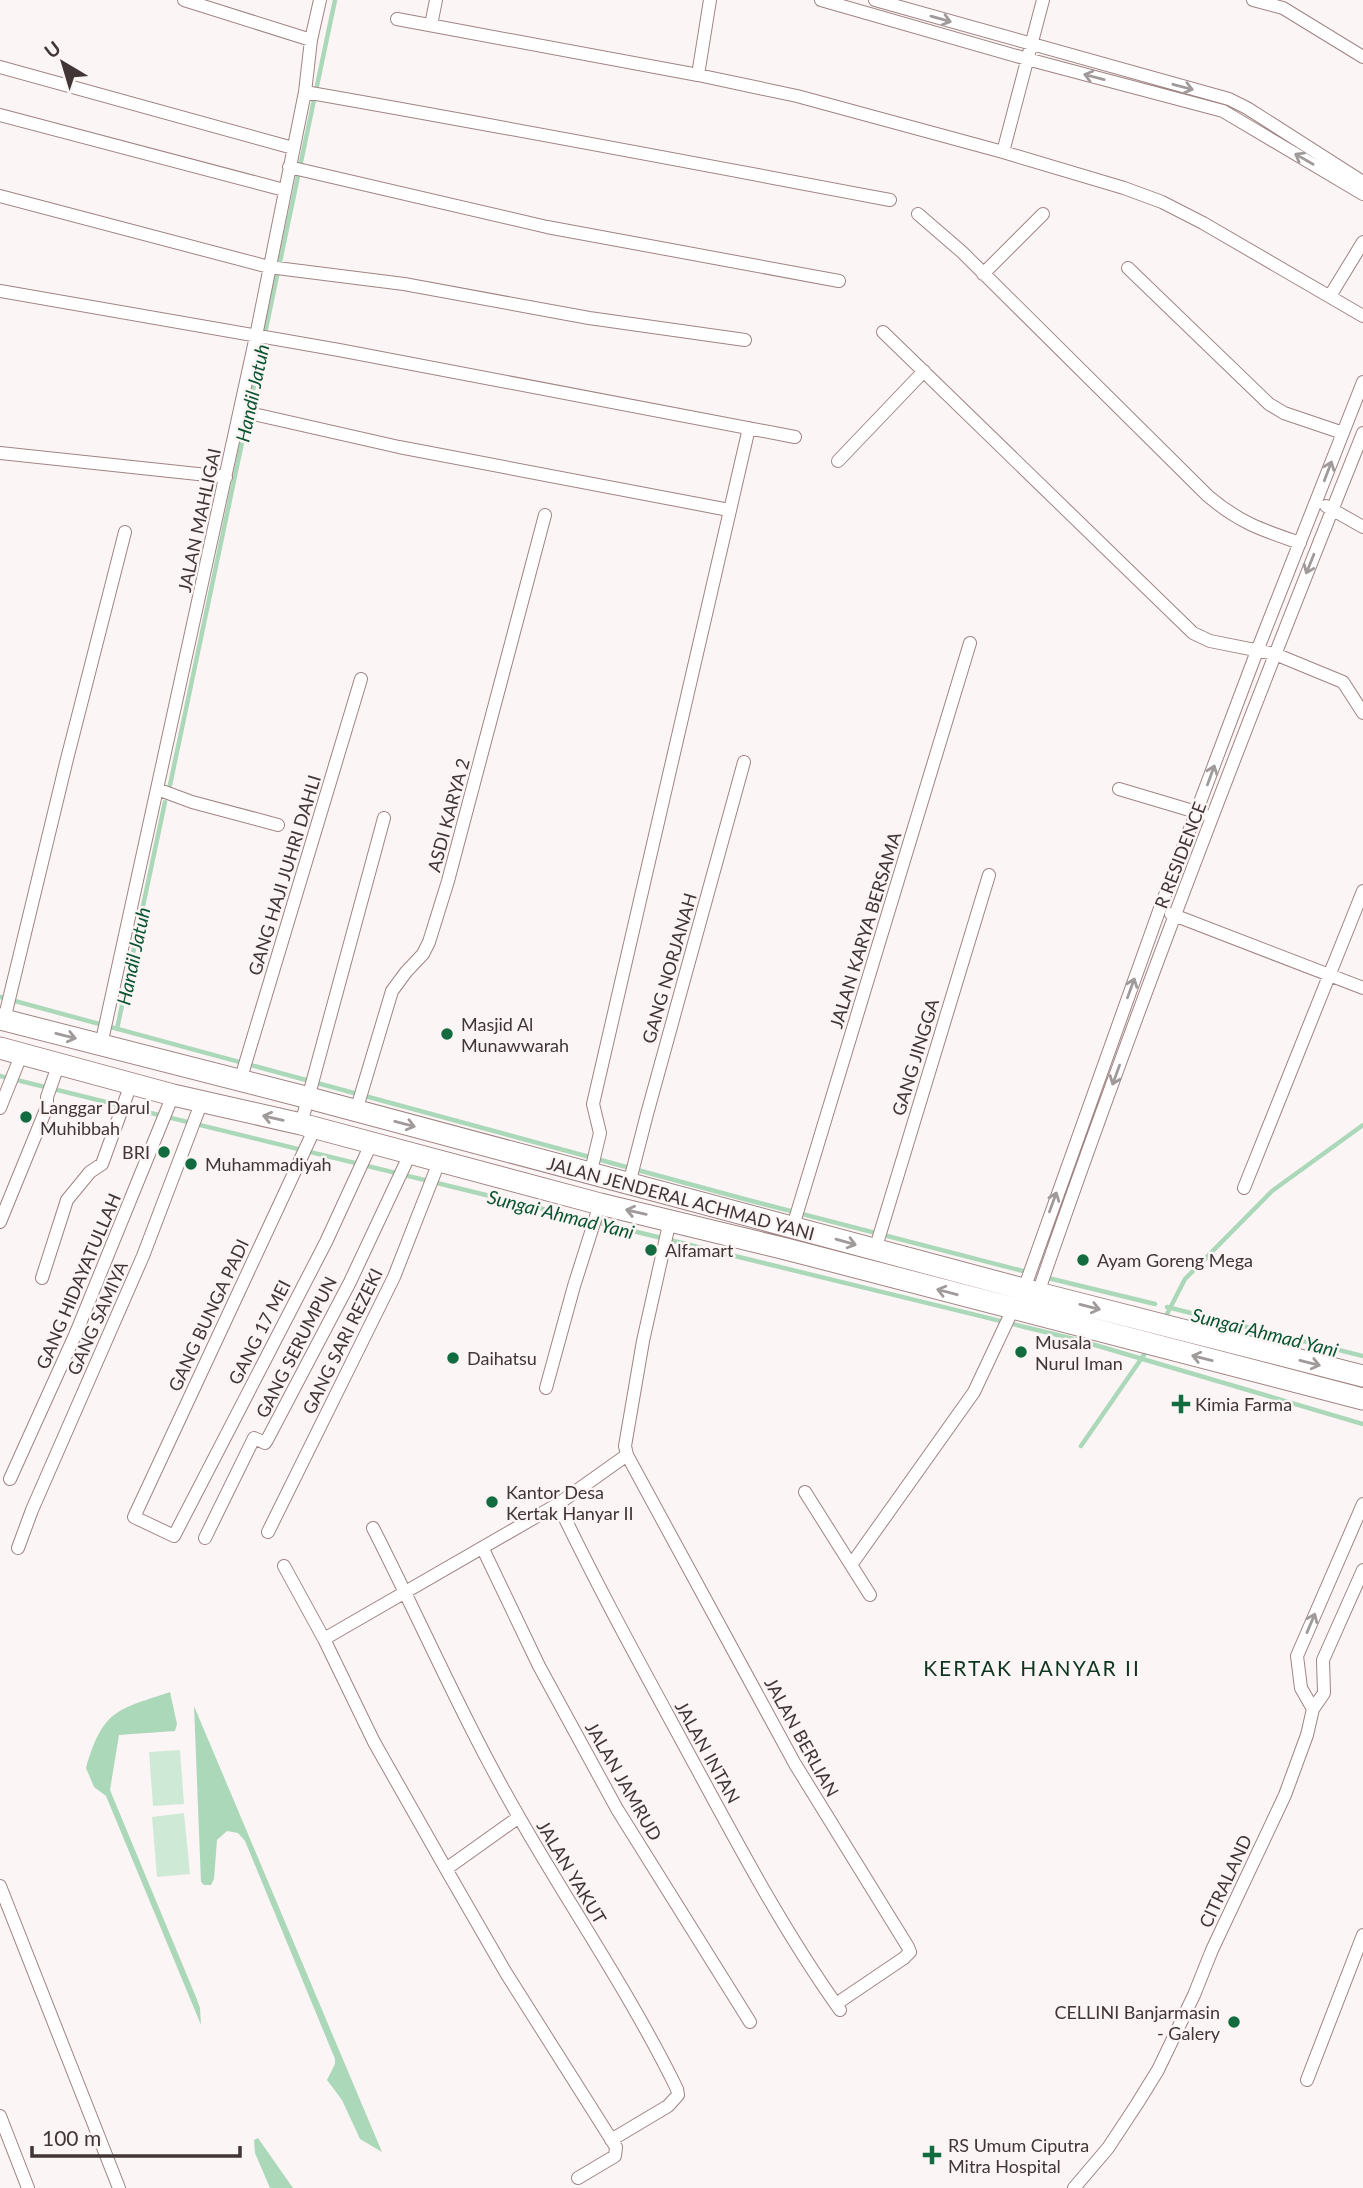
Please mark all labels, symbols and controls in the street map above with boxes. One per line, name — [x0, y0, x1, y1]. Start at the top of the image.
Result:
one-way arrow — [929, 13, 951, 26]
north arrow — [28, 28, 98, 98]
text: U — [40, 36, 65, 63]
one-way arrow — [1083, 70, 1106, 83]
one-way arrow — [1172, 81, 1194, 94]
one-way arrow — [1295, 152, 1315, 166]
water label: Handil Jatuh — [230, 342, 274, 444]
street label: JALAN MAHLIGAI — [173, 446, 225, 594]
one-way arrow — [1323, 461, 1336, 483]
one-way arrow — [1303, 553, 1316, 575]
street label: ASDI KARYA 2 — [422, 756, 474, 874]
one-way arrow — [1206, 764, 1218, 786]
street label: GANG HAJI JUHRI DAHLI — [243, 772, 325, 978]
street label: R RESIDENCE — [1150, 798, 1210, 912]
street label: JALAN KARYA BERSAMA — [825, 828, 906, 1031]
street label: GANG NORJANAH — [637, 890, 701, 1046]
water label: Handil Jatuh — [111, 905, 155, 1007]
one-way arrow — [1126, 977, 1138, 999]
street label: GANG JINGGA — [887, 995, 943, 1118]
place label: Masjid Al Munawwarah — [461, 1013, 569, 1056]
marker: Masjid Al Munawwarah — [439, 1026, 455, 1042]
one-way arrow — [54, 1030, 77, 1043]
one-way arrow — [1109, 1063, 1122, 1085]
place label: Langgar Darul Muhibbah — [40, 1096, 150, 1139]
marker: Langgar Darul Muhibbah — [18, 1109, 34, 1125]
one-way arrow — [262, 1111, 285, 1124]
one-way arrow — [394, 1119, 416, 1132]
place label: BRI — [122, 1141, 150, 1163]
marker: BRI — [156, 1144, 172, 1160]
street label: JALAN JENDERAL ACHMAD YANI — [545, 1152, 817, 1244]
place label: Muhammadiyah — [205, 1153, 332, 1175]
marker: Muhammadiyah — [183, 1156, 199, 1172]
water label: Sungai Ahmad Yani — [485, 1185, 637, 1243]
street label: GANG HIDAYATULLAH — [31, 1190, 125, 1372]
one-way arrow — [1048, 1191, 1061, 1213]
one-way arrow — [625, 1205, 648, 1219]
street label: GANG BUNGA PADI — [163, 1235, 253, 1395]
one-way arrow — [835, 1236, 857, 1249]
place label: Alfamart — [665, 1239, 734, 1261]
marker: Alfamart — [643, 1242, 659, 1258]
place label: Ayam Goreng Mega — [1097, 1249, 1253, 1271]
marker: Ayam Goreng Mega — [1075, 1252, 1091, 1268]
street label: GANG SAMIYA — [62, 1257, 132, 1378]
street label: GANG SARI REZEKI — [297, 1265, 387, 1417]
street label: GANG SERUMPUN — [251, 1273, 341, 1421]
street label: GANG 17 MEI — [223, 1276, 295, 1388]
one-way arrow — [936, 1285, 959, 1298]
one-way arrow — [1079, 1301, 1101, 1314]
water label: Sungai Ahmad Yani — [1189, 1303, 1341, 1361]
place label: Musala Nurul Iman — [1035, 1331, 1123, 1374]
marker: Musala Nurul Iman — [1013, 1344, 1029, 1360]
place label: Daihatsu — [467, 1347, 537, 1369]
marker: Daihatsu — [445, 1350, 461, 1366]
one-way arrow — [1191, 1351, 1214, 1364]
one-way arrow — [1298, 1357, 1321, 1370]
place label: Kimia Farma — [1195, 1393, 1292, 1415]
marker: Kimia Farma — [1173, 1396, 1189, 1412]
place label: Kantor Desa Kertak Hanyar II — [506, 1481, 634, 1524]
marker: Kantor Desa Kertak Hanyar II — [484, 1494, 500, 1510]
one-way arrow — [1305, 1613, 1318, 1635]
district label: KERTAK HANYAR II — [923, 1655, 1141, 1680]
street label: JALAN BERLIAN — [760, 1674, 844, 1800]
street label: JALAN INTAN — [671, 1697, 745, 1807]
street label: JALAN JAMRUD — [581, 1718, 667, 1844]
street label: JALAN YAKUT — [533, 1816, 612, 1928]
street label: CITRALAND — [1194, 1831, 1256, 1931]
place label: CELLINI Banjarmasin - Galery — [1054, 2001, 1221, 2044]
marker: CELLINI Banjarmasin - Galery — [1226, 2014, 1242, 2030]
scale bar — [32, 2114, 240, 2158]
text: 100 m — [42, 2125, 101, 2150]
place label: RS Umum Ciputra Mitra Hospital — [948, 2134, 1089, 2177]
marker: RS Umum Ciputra Mitra Hospital — [922, 2145, 942, 2165]

